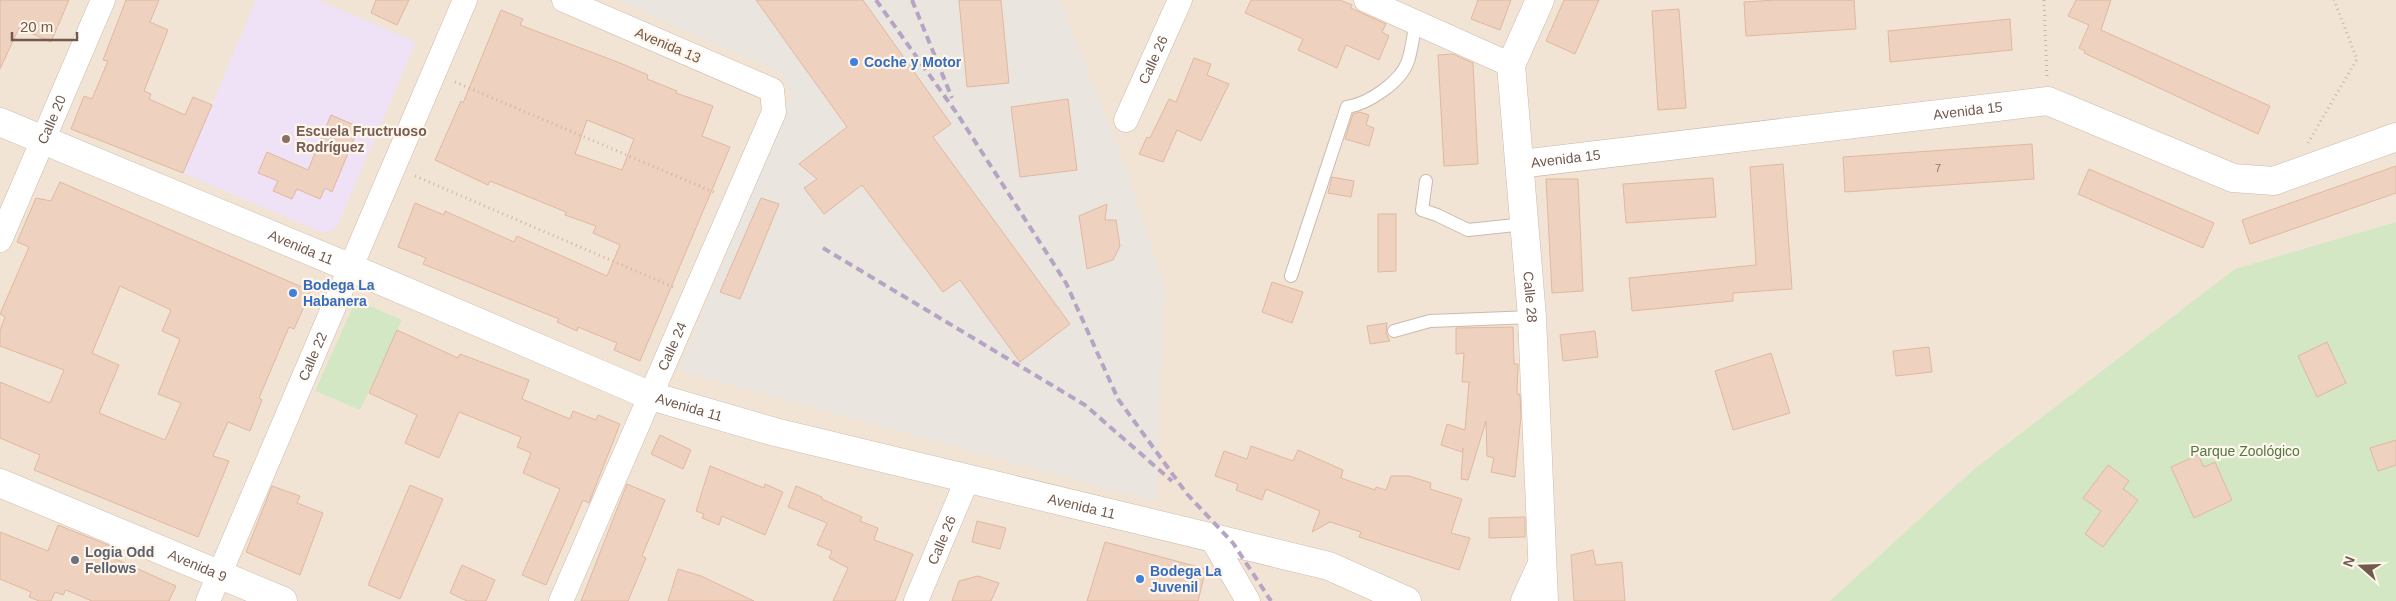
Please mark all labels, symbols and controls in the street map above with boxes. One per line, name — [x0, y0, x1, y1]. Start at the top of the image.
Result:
scale bar — [12, 10, 78, 42]
text: 20 m — [20, 18, 53, 35]
street label: Avenida 13 — [633, 24, 703, 66]
street label: Calle 26 — [1135, 33, 1171, 87]
place label: Coche y Motor — [864, 54, 962, 70]
marker: Coche y Motor — [848, 56, 860, 68]
street label: Calle 20 — [34, 93, 69, 146]
street label: Avenida 15 — [1932, 98, 2004, 123]
place label: Escuela Fructruoso Rodríguez — [296, 123, 427, 155]
marker: Escuela Fructruoso Rodríguez — [280, 133, 292, 145]
street label: Avenida 15 — [1530, 146, 1602, 171]
house number: 7 — [1935, 162, 1941, 174]
street label: Avenida 11 — [266, 227, 336, 268]
street label: Calle 28 — [1520, 271, 1540, 323]
place label: Bodega La Habanera — [303, 277, 375, 309]
marker: Bodega La Habanera — [287, 287, 299, 299]
street label: Calle 24 — [654, 319, 690, 373]
street label: Calle 22 — [295, 329, 330, 383]
street label: Avenida 11 — [654, 390, 725, 424]
park label: Parque Zoológico — [2190, 443, 2300, 459]
street label: Avenida 11 — [1046, 490, 1117, 522]
street label: Calle 26 — [924, 513, 959, 567]
north arrow — [2336, 541, 2386, 591]
place label: Logia Odd Fellows — [85, 544, 154, 576]
street label: Avenida 9 — [166, 546, 229, 585]
marker: Logia Odd Fellows — [69, 554, 81, 566]
text: N — [2340, 554, 2358, 569]
place label: Bodega La Juvenil — [1150, 563, 1222, 595]
marker: Bodega La Juvenil — [1134, 573, 1146, 585]

